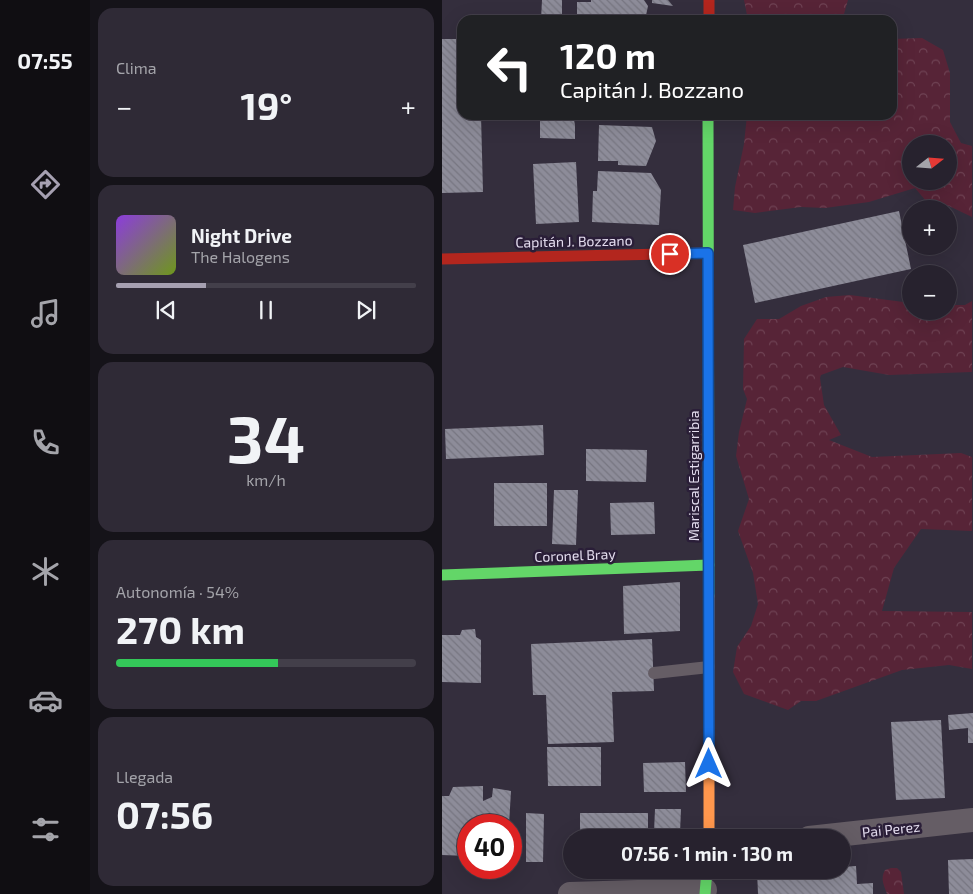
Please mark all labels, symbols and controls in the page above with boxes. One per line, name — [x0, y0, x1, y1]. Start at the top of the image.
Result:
text: 120 m — [560, 34, 656, 76]
icon: left — [477, 35, 542, 100]
text: 07:55 — [17, 47, 73, 73]
text: Clima — [116, 58, 157, 77]
text: Capitán J. Bozzano — [560, 76, 744, 102]
text: 19° — [241, 82, 292, 128]
text: − — [116, 89, 132, 123]
text: + — [401, 89, 416, 123]
north arrow — [902, 135, 957, 190]
map controls — [902, 135, 957, 320]
icon: directions — [28, 167, 63, 202]
button: + — [902, 200, 957, 255]
text: Night Drive — [191, 224, 292, 247]
street label: Capitán J. Bozzano — [515, 231, 633, 251]
pin — [649, 233, 691, 275]
icon: arrive — [656, 240, 684, 268]
text: The Halogens — [191, 247, 290, 266]
button: − — [902, 265, 957, 320]
icon: music — [28, 296, 63, 331]
icon: previous — [152, 296, 180, 324]
icon: pause — [252, 296, 280, 324]
icon: next — [352, 296, 380, 324]
text: 34 — [227, 398, 305, 476]
street label: Mariscal Estigarribia — [685, 411, 702, 541]
icon: phone — [28, 425, 63, 460]
text: km/h — [246, 470, 286, 489]
street label: Coronel Bray — [534, 545, 617, 565]
icon: climate — [28, 554, 63, 589]
text: Autonomía · 54% — [116, 582, 239, 601]
text: 270 km — [116, 606, 245, 652]
icon: car — [28, 683, 63, 718]
position arrow — [682, 737, 734, 789]
text: Llegada — [116, 767, 173, 786]
text: 07:56 — [116, 791, 213, 837]
icon: filters — [28, 812, 63, 847]
speed limit sign: 40 — [457, 814, 522, 879]
street label: Pai Perez — [861, 818, 921, 840]
text: 07:56 · 1 min · 130 m — [621, 842, 793, 865]

